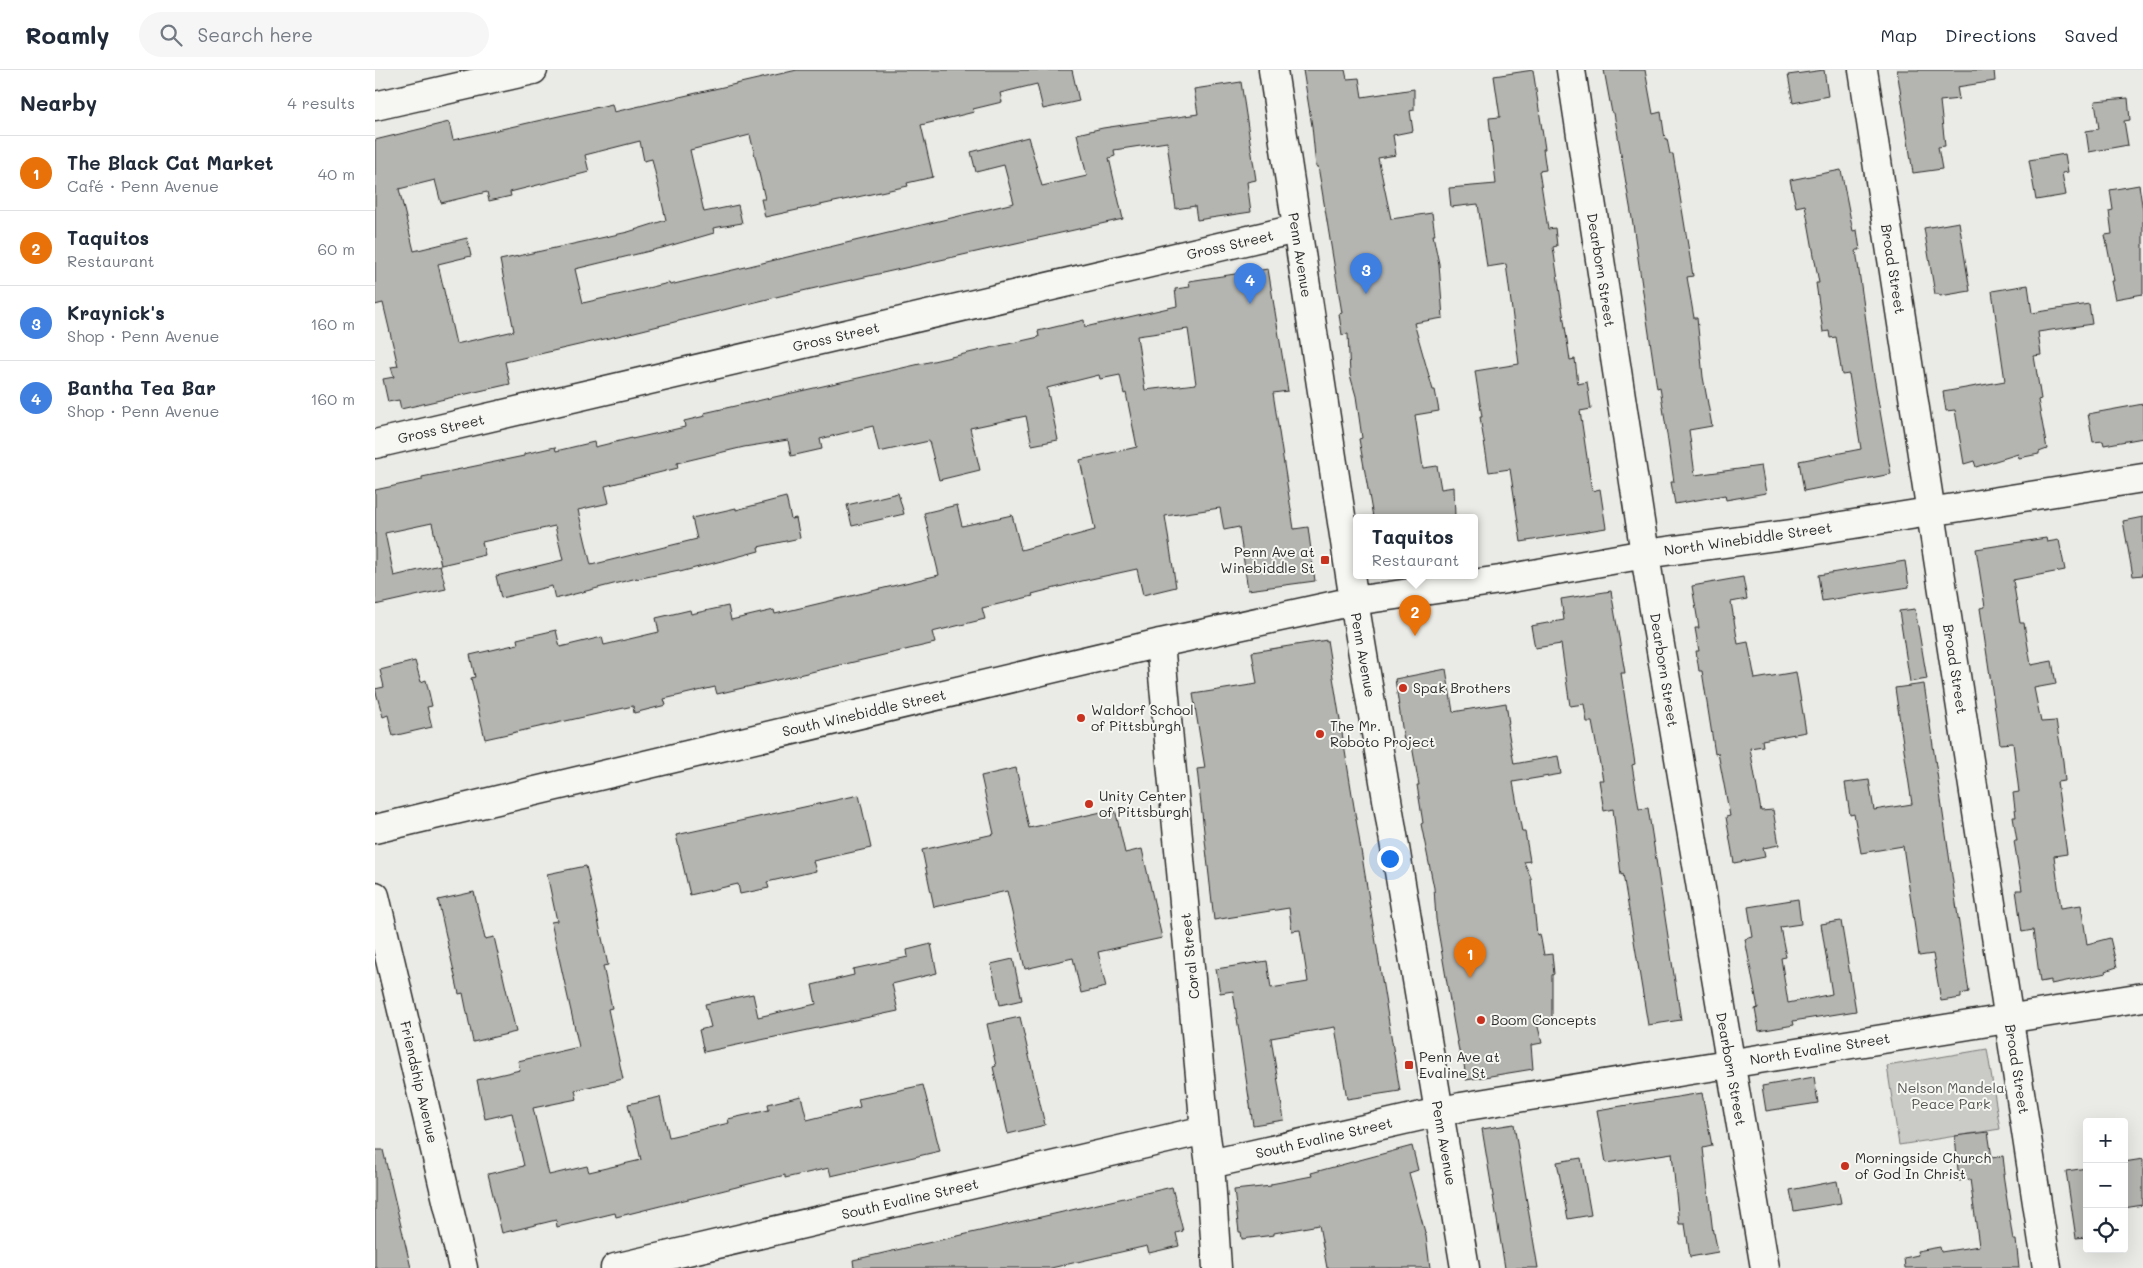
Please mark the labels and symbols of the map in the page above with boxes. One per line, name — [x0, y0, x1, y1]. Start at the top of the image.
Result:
street label: Penn Avenue — [1284, 211, 1317, 299]
street label: Dearborn Street — [1583, 212, 1620, 328]
street label: Broad Street — [1877, 223, 1910, 315]
street label: Gross Street — [1185, 225, 1275, 264]
pin: 3 — [1350, 253, 1382, 294]
pin: 4 — [1234, 263, 1266, 304]
street label: Gross Street — [791, 317, 881, 356]
street label: Gross Street — [396, 409, 486, 448]
street label: North Winebiddle Street — [1663, 517, 1833, 560]
place label: Penn Ave at Winebiddle St — [1220, 542, 1315, 577]
marker: Penn Ave at Winebiddle St — [1319, 554, 1331, 566]
pin: 2 — [1399, 595, 1431, 636]
street label: Penn Avenue — [1347, 611, 1380, 699]
street label: Dearborn Street — [1646, 612, 1683, 728]
street label: Broad Street — [1939, 623, 1972, 715]
place label: Spak Brothers — [1413, 678, 1511, 697]
marker: Spak Brothers — [1397, 682, 1409, 694]
street label: South Winebiddle Street — [780, 684, 948, 741]
place label: Waldorf School of Pittsburgh — [1091, 700, 1194, 735]
marker: Waldorf School of Pittsburgh — [1075, 712, 1087, 724]
place label: The Mr. Roboto Project — [1330, 716, 1435, 751]
marker: The Mr. Roboto Project — [1314, 728, 1326, 740]
place label: Unity Center of Pittsburgh — [1099, 786, 1189, 821]
marker: Unity Center of Pittsburgh — [1083, 798, 1095, 810]
your location — [1377, 846, 1403, 872]
street label: Coral Street — [1176, 912, 1203, 1000]
pin: 1 — [1454, 937, 1486, 978]
place label: Boom Concepts — [1491, 1010, 1597, 1029]
street label: Dearborn Street — [1712, 1011, 1751, 1127]
marker: Boom Concepts — [1475, 1014, 1487, 1026]
street label: Friendship Avenue — [396, 1019, 443, 1145]
street label: Broad Street — [2001, 1023, 2034, 1115]
street label: North Evaline Street — [1748, 1028, 1891, 1069]
place label: Penn Ave at Evaline St — [1419, 1047, 1500, 1082]
marker: Penn Ave at Evaline St — [1403, 1059, 1415, 1071]
park label: Nelson Mandela Peace Park — [1897, 1078, 2005, 1113]
street label: Penn Avenue — [1428, 1099, 1461, 1187]
street label: South Evaline Street — [1254, 1113, 1394, 1162]
place label: Morningside Church of God In Christ — [1855, 1148, 1991, 1183]
marker: Morningside Church of God In Christ — [1839, 1160, 1851, 1172]
street label: South Evaline Street — [840, 1174, 980, 1223]

